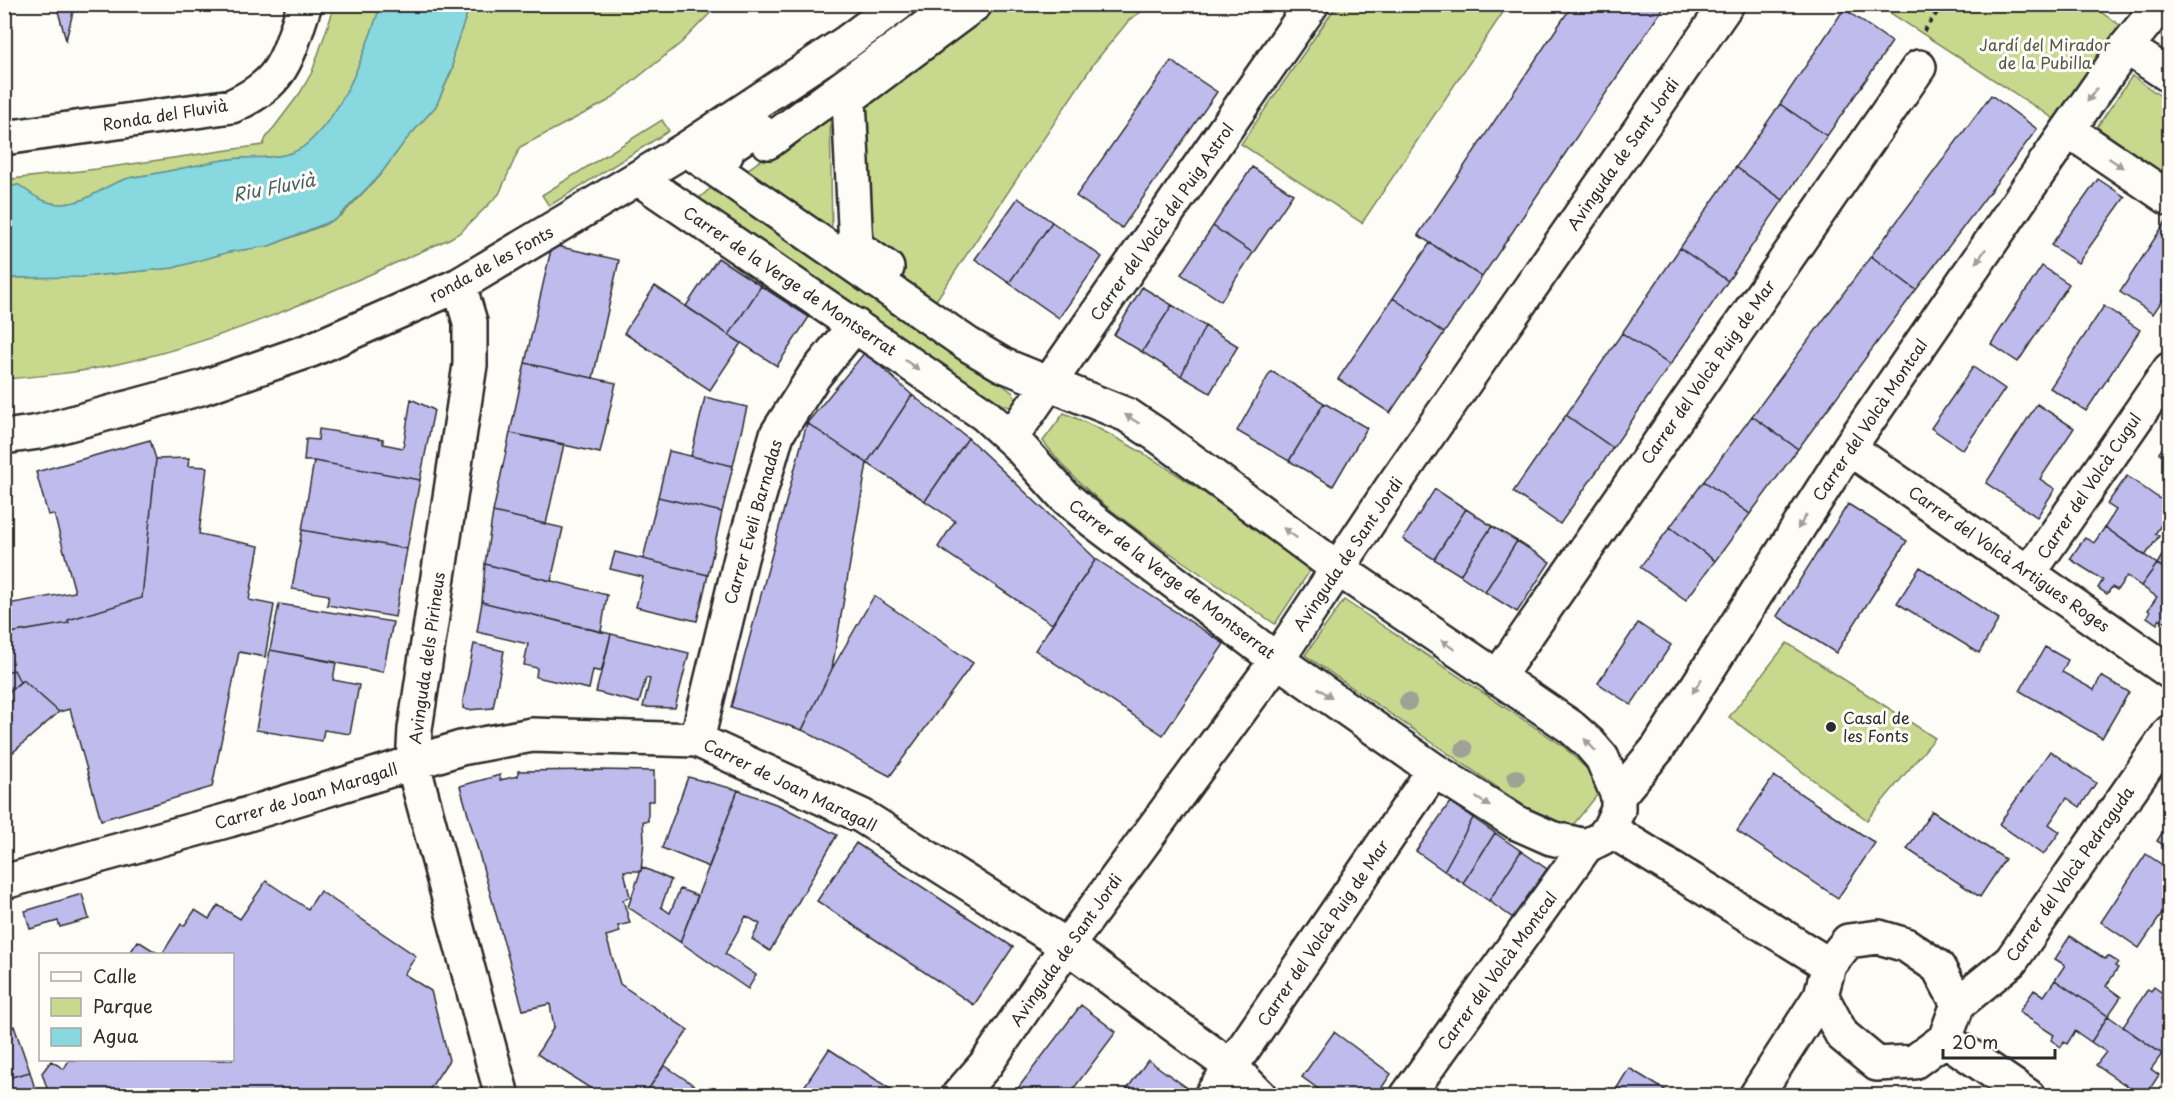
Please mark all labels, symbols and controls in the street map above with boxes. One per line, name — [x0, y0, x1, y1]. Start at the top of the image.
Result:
park label: Jardí del Mirador de la Pubilla — [1979, 32, 2111, 74]
street label: Avinguda de Sant Jordi — [1560, 72, 1684, 235]
one-way arrow — [2086, 87, 2098, 103]
street label: Ronda del Fluvià — [101, 92, 229, 136]
street label: Carrer del Volcà del Puig Astrol — [1084, 118, 1239, 325]
one-way arrow — [2108, 157, 2124, 168]
water label: Riu Fluvià — [230, 165, 318, 208]
street label: Carrer de la Verge de Montserrat — [679, 200, 902, 361]
street label: ronda de les Fonts — [424, 219, 557, 307]
one-way arrow — [1975, 247, 1987, 263]
street label: Carrer del Volcà Puig de Mar — [1634, 274, 1781, 469]
street label: Carrer del Volcà Montcal — [1806, 334, 1933, 505]
one-way arrow — [904, 359, 920, 371]
street label: Carrer del Volcà Cugul — [2030, 408, 2146, 563]
one-way arrow — [1125, 413, 1141, 425]
street label: Carrer Eveli Barnadas — [717, 436, 787, 607]
street label: Avinguda de Sant Jordi — [1287, 472, 1408, 635]
street label: Carrer del Volcà Artigues Roges — [1904, 479, 2115, 637]
street label: Carrer de la Verge de Montserrat — [1064, 493, 1281, 664]
one-way arrow — [1797, 514, 1808, 530]
one-way arrow — [1283, 527, 1299, 539]
street label: Avinguda dels Pirineus — [402, 570, 450, 745]
one-way arrow — [1441, 639, 1457, 651]
one-way arrow — [1692, 678, 1703, 694]
one-way arrow — [1316, 687, 1332, 699]
place label: Casal de les Fonts — [1843, 705, 1910, 747]
marker: Casal de les Fonts — [1824, 720, 1838, 734]
street label: Carrer de Joan Maragall — [700, 732, 881, 837]
one-way arrow — [1584, 738, 1597, 753]
street label: Carrer de Joan Maragall — [211, 756, 400, 834]
street label: Carrer del Volcà Pedraguda — [1999, 781, 2139, 966]
one-way arrow — [1475, 796, 1491, 807]
street label: Carrer del Volcà Puig de Mar — [1251, 834, 1394, 1031]
street label: Avinguda de Sant Jordi — [1003, 868, 1127, 1031]
street label: Carrer del Volcà Montcal — [1430, 886, 1562, 1055]
legend — [39, 953, 234, 1061]
text: Calle — [93, 962, 137, 989]
text: Parque — [93, 992, 153, 1019]
text: Agua — [93, 1022, 139, 1049]
scale bar — [1943, 1022, 2056, 1060]
text: 20 m — [1952, 1028, 1998, 1055]

